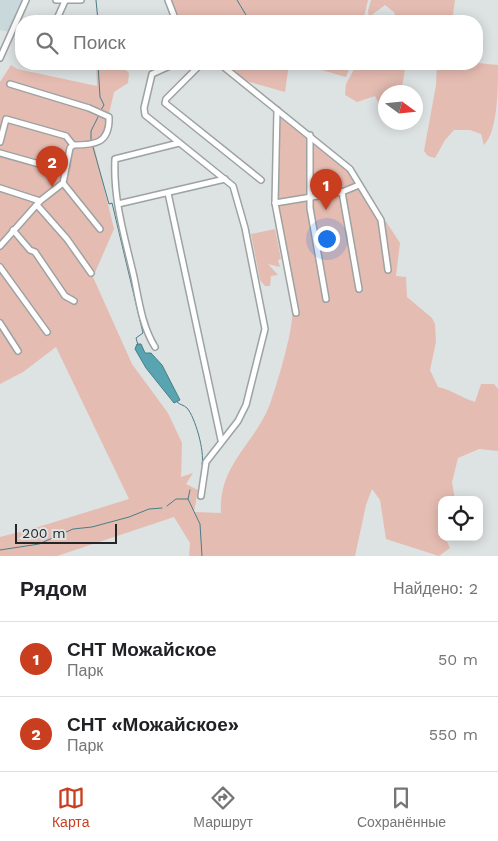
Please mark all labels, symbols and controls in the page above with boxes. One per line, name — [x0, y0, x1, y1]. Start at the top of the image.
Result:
search box — [15, 15, 483, 70]
icon: search — [33, 29, 61, 57]
text: Поиск — [73, 31, 126, 54]
north arrow — [378, 85, 423, 130]
pin: 2 — [36, 146, 68, 187]
pin: 1 — [310, 169, 342, 210]
your location — [314, 226, 340, 252]
map controls — [438, 496, 483, 541]
button: locate — [438, 496, 483, 541]
scale bar — [15, 521, 118, 544]
text: 200 m — [22, 525, 66, 541]
text: Рядом — [20, 576, 87, 601]
text: Найдено: 2 — [393, 579, 478, 598]
text: СНТ Можайское — [67, 638, 217, 661]
text: 1 — [33, 650, 39, 669]
text: 50 m — [438, 650, 478, 669]
text: Парк — [67, 661, 103, 680]
text: СНТ «Можайское» — [67, 713, 239, 736]
text: 2 — [31, 725, 41, 744]
text: 550 m — [429, 725, 478, 744]
text: Парк — [67, 736, 103, 755]
tab: Карта — [52, 784, 89, 830]
tab: Маршрут — [193, 784, 253, 830]
tab: Сохранённые — [357, 784, 446, 830]

